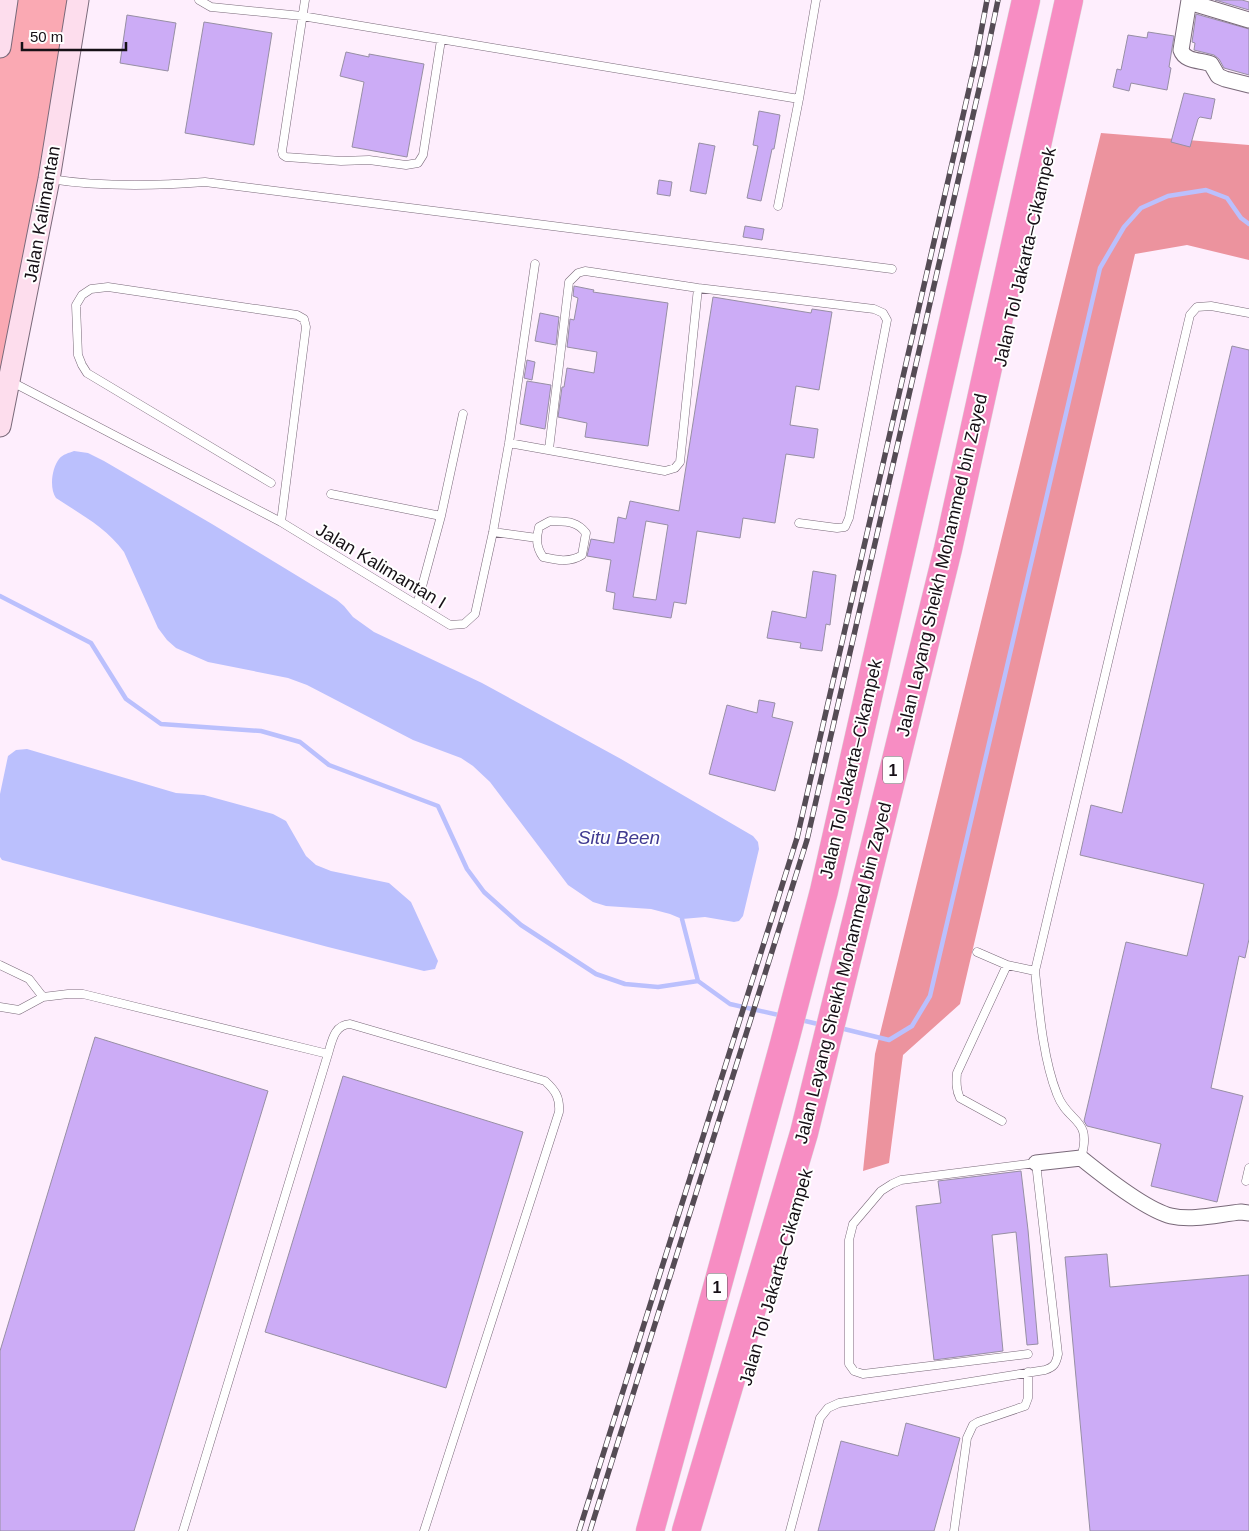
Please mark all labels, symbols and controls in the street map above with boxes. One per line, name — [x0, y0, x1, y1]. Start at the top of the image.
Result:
scale bar — [22, 20, 126, 52]
text: 50 m — [30, 28, 63, 45]
street label: Jalan Kalimantan — [20, 144, 64, 284]
street label: Jalan Tol Jakarta–Cikampek — [990, 144, 1060, 369]
street label: Jalan Layang Sheikh Mohammed bin Zayed — [893, 392, 991, 738]
street label: Jalan Kalimantan I — [312, 519, 450, 613]
street label: Jalan Tol Jakarta–Cikampek — [816, 656, 886, 881]
road number: 1 — [883, 756, 903, 784]
street label: Jalan Layang Sheikh Mohammed bin Zayed — [791, 800, 895, 1146]
water label: Situ Been — [578, 827, 660, 848]
street label: Jalan Tol Jakarta–Cikampek — [735, 1165, 817, 1388]
road number: 1 — [707, 1274, 727, 1300]

